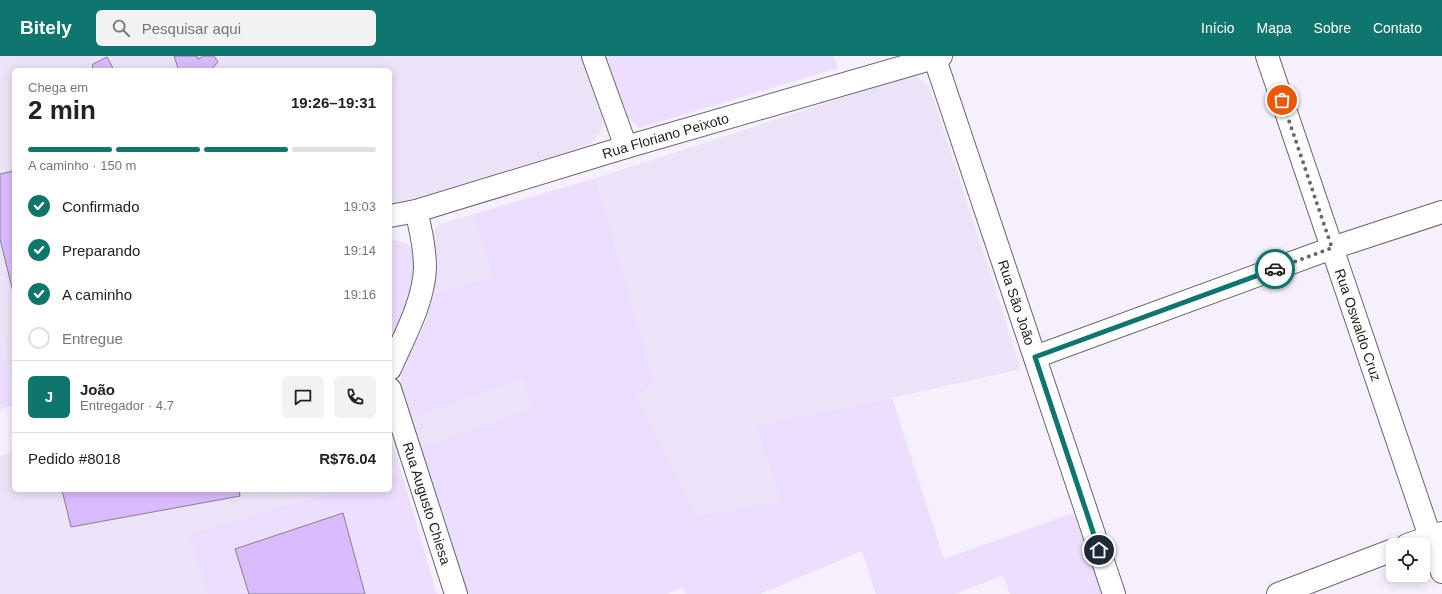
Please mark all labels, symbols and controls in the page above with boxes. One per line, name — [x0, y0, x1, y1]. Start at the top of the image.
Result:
search box — [96, 10, 376, 46]
text: Bitely — [20, 17, 72, 38]
icon: search — [110, 17, 132, 39]
text: Pesquisar aqui — [142, 20, 241, 37]
text: Início — [1201, 20, 1235, 36]
text: Mapa — [1257, 20, 1292, 36]
text: Sobre — [1314, 20, 1351, 36]
text: Contato — [1373, 20, 1422, 36]
text: Chega em — [28, 80, 88, 95]
pin — [1265, 83, 1299, 117]
icon: bag — [1271, 89, 1293, 111]
text: 19:26–19:31 — [291, 94, 376, 111]
text: 2 min — [28, 95, 96, 125]
street label: Rua Floriano Peixoto — [600, 110, 731, 162]
text: A caminho · 150 m — [28, 158, 136, 173]
icon: check — [28, 195, 50, 217]
text: Confirmado — [62, 198, 140, 215]
text: 19:03 — [343, 199, 376, 214]
icon: check — [28, 239, 50, 261]
text: Preparando — [62, 242, 140, 259]
text: 19:14 — [343, 243, 376, 258]
courier — [1255, 249, 1295, 289]
street label: Rua São João — [995, 258, 1038, 347]
icon: car — [1264, 258, 1286, 280]
street label: Rua Oswaldo Cruz — [1332, 267, 1385, 383]
icon: check — [28, 283, 50, 305]
text: A caminho — [62, 286, 132, 303]
text: 19:16 — [343, 287, 376, 302]
text: Entregue — [62, 330, 123, 347]
button: chat — [282, 376, 324, 418]
button: phone — [334, 376, 376, 418]
text: João — [80, 381, 115, 398]
text: J — [45, 388, 53, 405]
text: Entregador · 4.7 — [80, 398, 174, 413]
street label: Rua Augusto Chiesa — [400, 440, 454, 567]
text: Pedido #8018 — [28, 450, 121, 467]
text: R$76.04 — [319, 450, 376, 467]
pin — [1082, 533, 1116, 567]
map controls — [1386, 538, 1430, 582]
button: locate — [1386, 538, 1430, 582]
icon: home — [1088, 539, 1110, 561]

